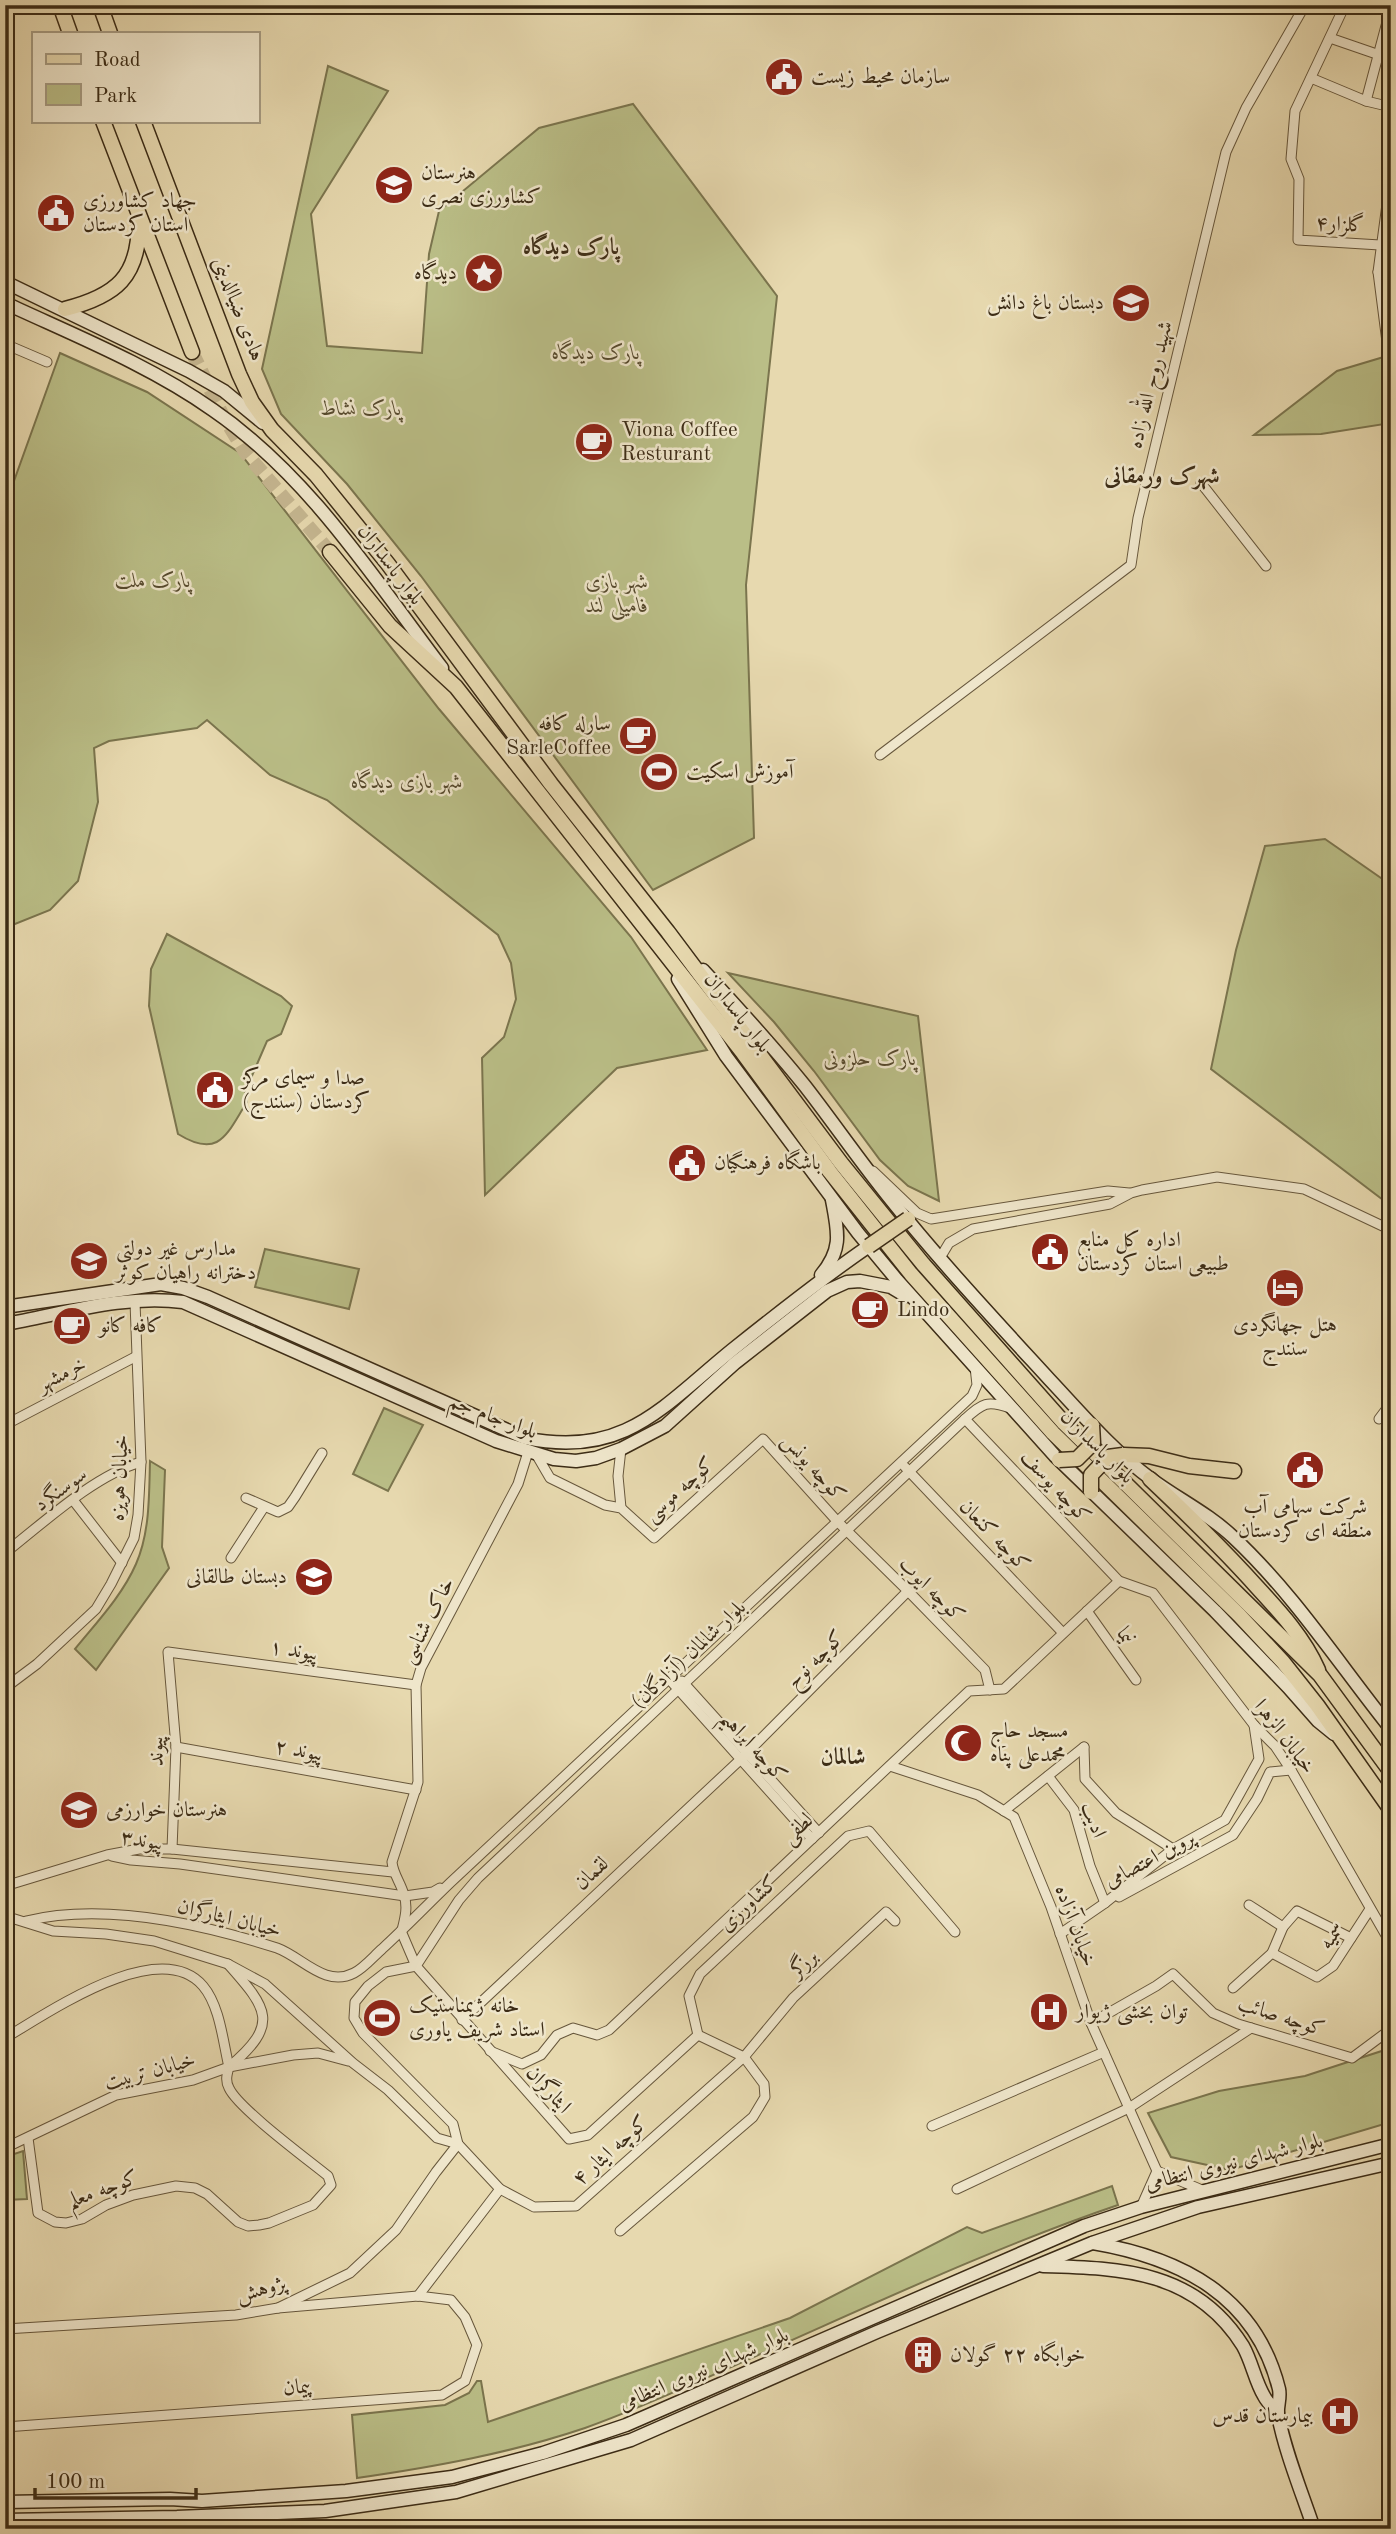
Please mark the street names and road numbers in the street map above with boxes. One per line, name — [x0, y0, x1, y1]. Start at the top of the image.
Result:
street label: گلزار۴ — [1315, 209, 1365, 238]
street label: هادی ضیاالدینی — [207, 254, 267, 365]
street label: شهید روح الله زاده — [1117, 317, 1184, 452]
street label: بلوار پاسداران — [351, 521, 427, 611]
street label: بلوار پاسداران — [697, 969, 775, 1059]
street label: خرمشهر — [33, 1354, 91, 1399]
street label: بلوار جام جم — [443, 1391, 540, 1451]
street label: بلوار پاسداران — [1054, 1406, 1138, 1490]
street label: کوچه یونس — [776, 1430, 849, 1507]
street label: خیابان هویزه — [107, 1434, 134, 1522]
street label: کوچه یوسف — [1015, 1446, 1094, 1529]
street label: کوچه موسی — [641, 1454, 721, 1529]
street label: سوسنگرد — [28, 1461, 92, 1517]
street label: کوچه کنعان — [953, 1496, 1033, 1577]
street label: کوچه ایوب — [893, 1553, 968, 1628]
street label: خاک شناسی — [397, 1574, 461, 1669]
street label: بلوار شالمان (آزادگان) — [625, 1594, 751, 1714]
street label: نیما — [1111, 1624, 1138, 1649]
street label: کوچه نوح — [783, 1627, 854, 1698]
street label: پیوند ۱ — [268, 1637, 320, 1668]
street label: خیابان الزهرا — [1249, 1695, 1319, 1779]
street label: کوچه ابراهیم — [709, 1707, 790, 1793]
street label: پیوند — [146, 1735, 171, 1766]
street label: پیوند ۲ — [273, 1736, 325, 1769]
street label: ادیب — [1076, 1799, 1109, 1841]
street label: لطفی — [778, 1810, 820, 1851]
street label: پیوند۳ — [119, 1827, 165, 1858]
street label: پروین اعتصامی — [1102, 1827, 1201, 1893]
street label: لقمان — [571, 1853, 613, 1895]
street label: کشاورزی — [716, 1872, 782, 1936]
street label: خیابان آزاده — [1050, 1881, 1103, 1970]
street label: خیابان ایثارگران — [175, 1891, 284, 1943]
street label: سمیه — [1316, 1919, 1348, 1953]
street label: برزگر — [781, 1942, 823, 1984]
street label: کوچه صائب — [1234, 1993, 1327, 2043]
street label: خیابان تربیت — [102, 2050, 198, 2095]
street label: ایثارگران — [521, 2059, 578, 2118]
street label: کوچه ایثار ۴ — [569, 2112, 654, 2192]
street label: بلوار شهدای نیروی انتظامی — [1143, 2131, 1325, 2197]
street label: کوچه معلم — [64, 2167, 144, 2221]
street label: پژوهش — [234, 2273, 291, 2309]
street label: بلوار شهدای نیروی انتظامی — [616, 2325, 793, 2417]
street label: پیمان — [282, 2376, 313, 2400]

